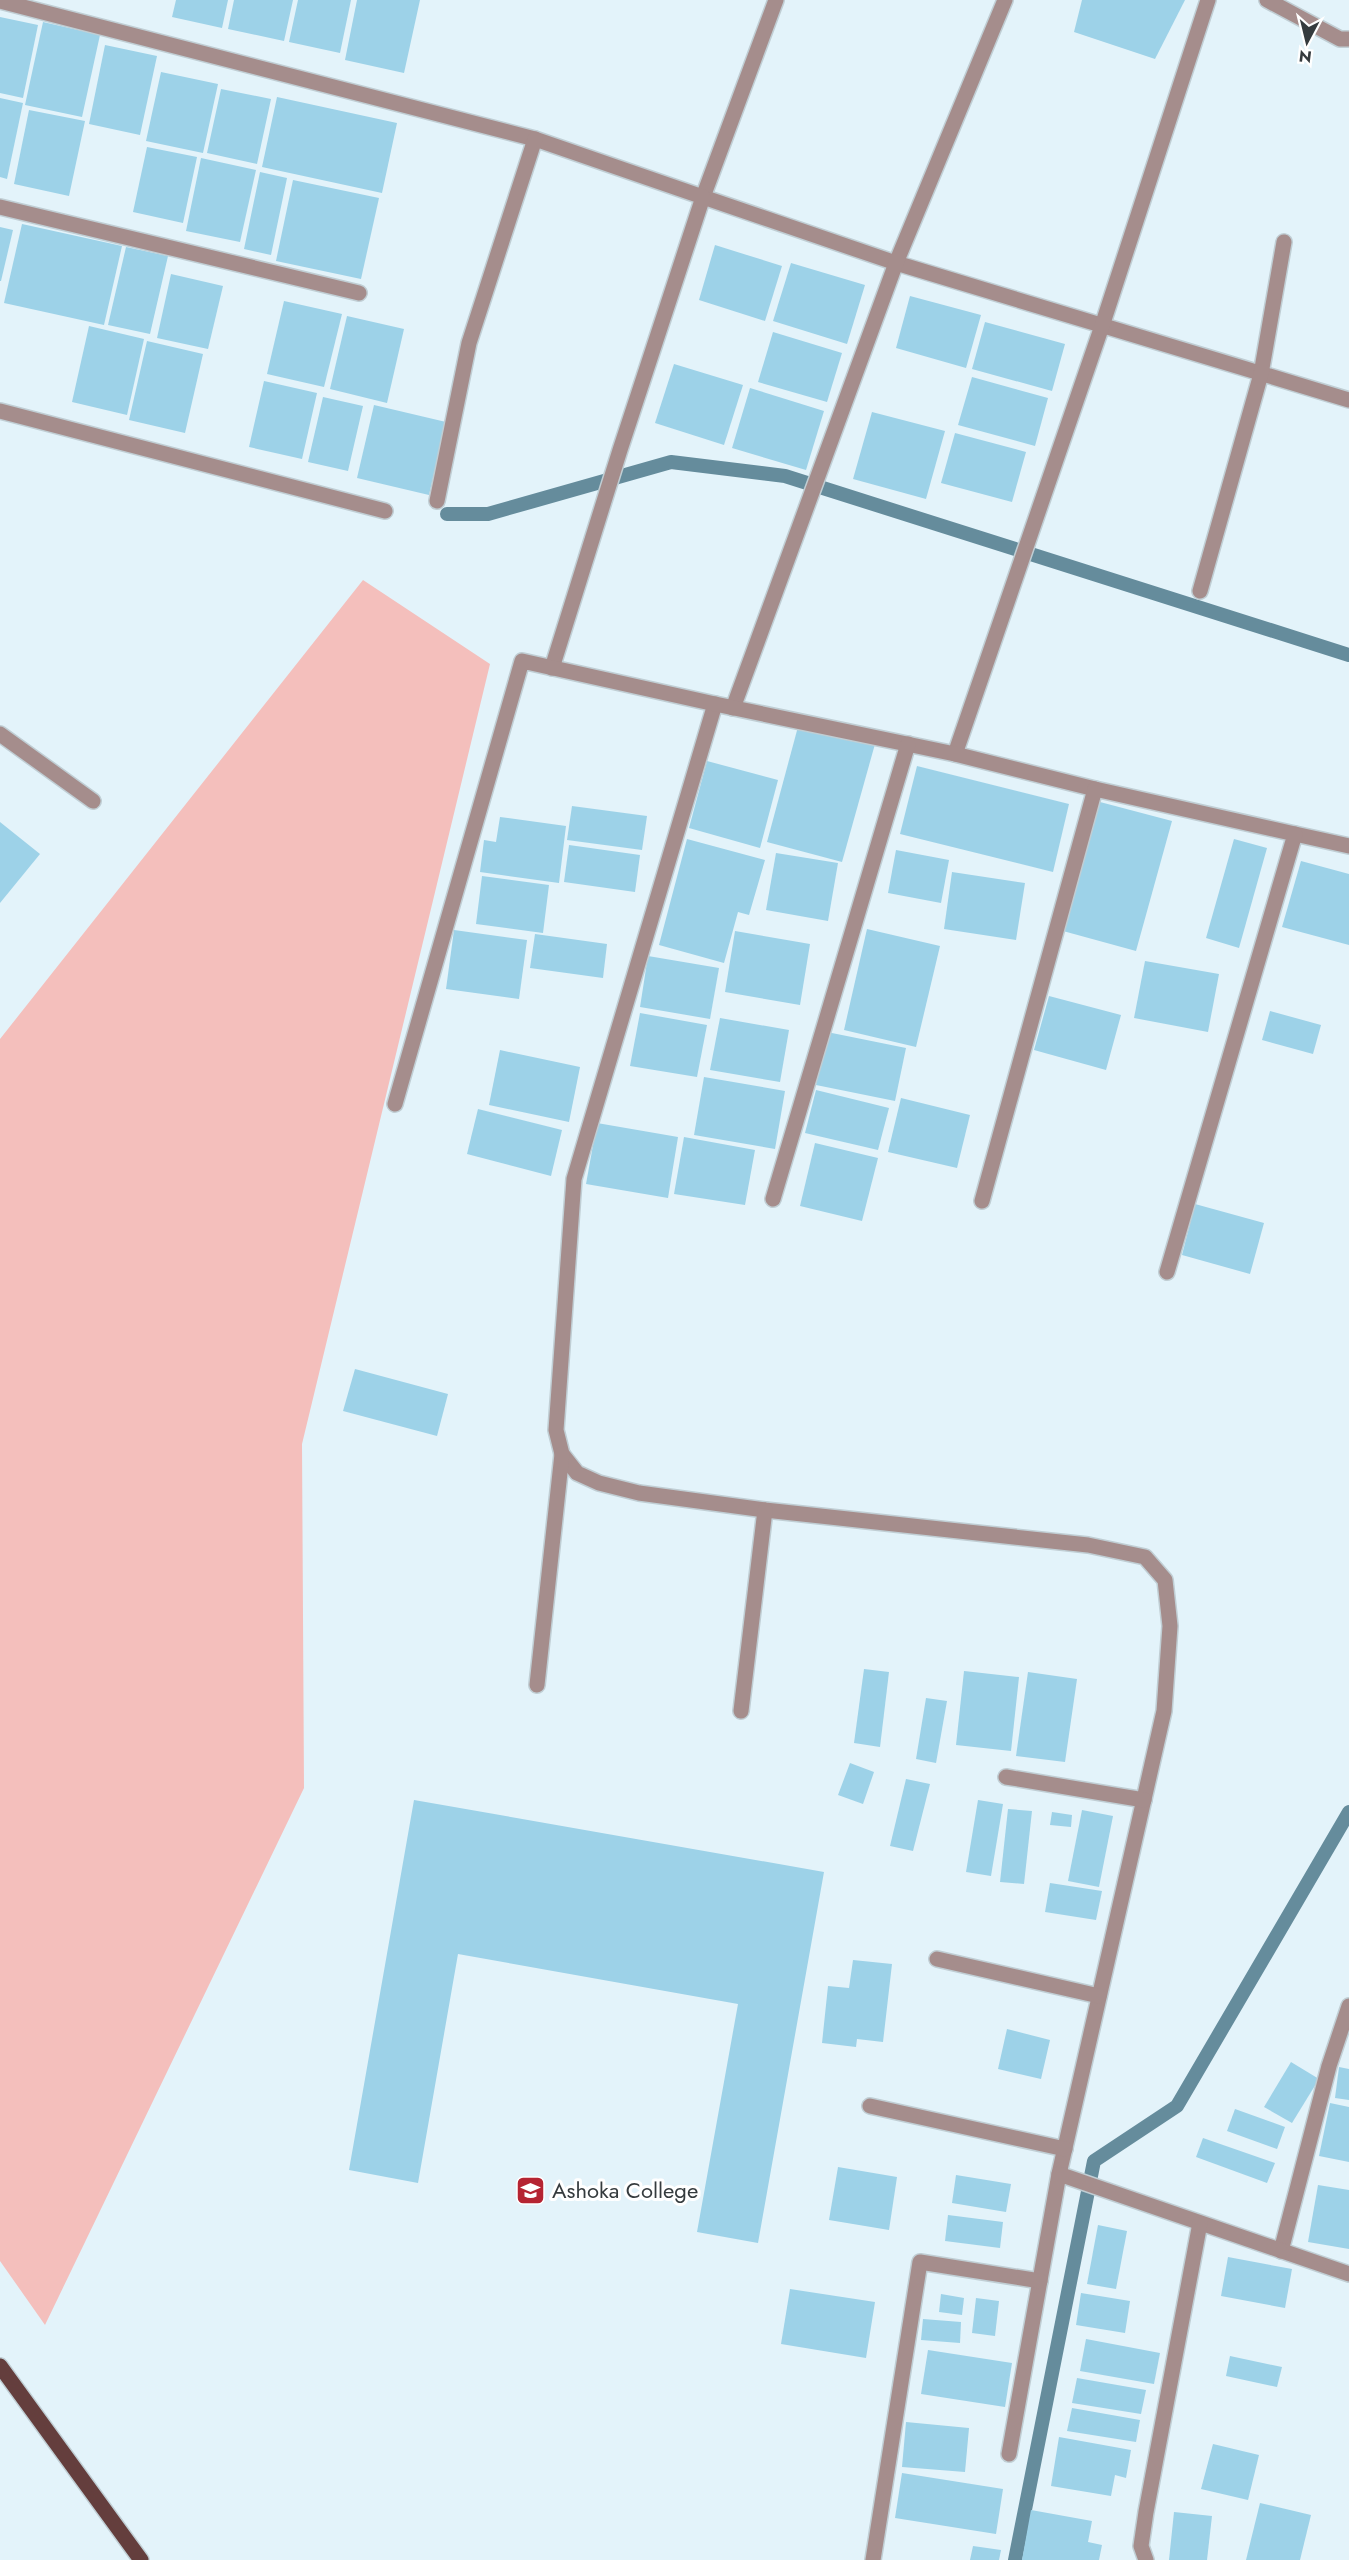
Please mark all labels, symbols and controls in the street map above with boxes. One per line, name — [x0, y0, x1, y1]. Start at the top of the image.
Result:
north arrow — [1277, 12, 1337, 72]
text: N — [1298, 44, 1313, 69]
school or university icon: Ashoka College — [515, 2174, 547, 2206]
place label: Ashoka College — [552, 2174, 698, 2206]

